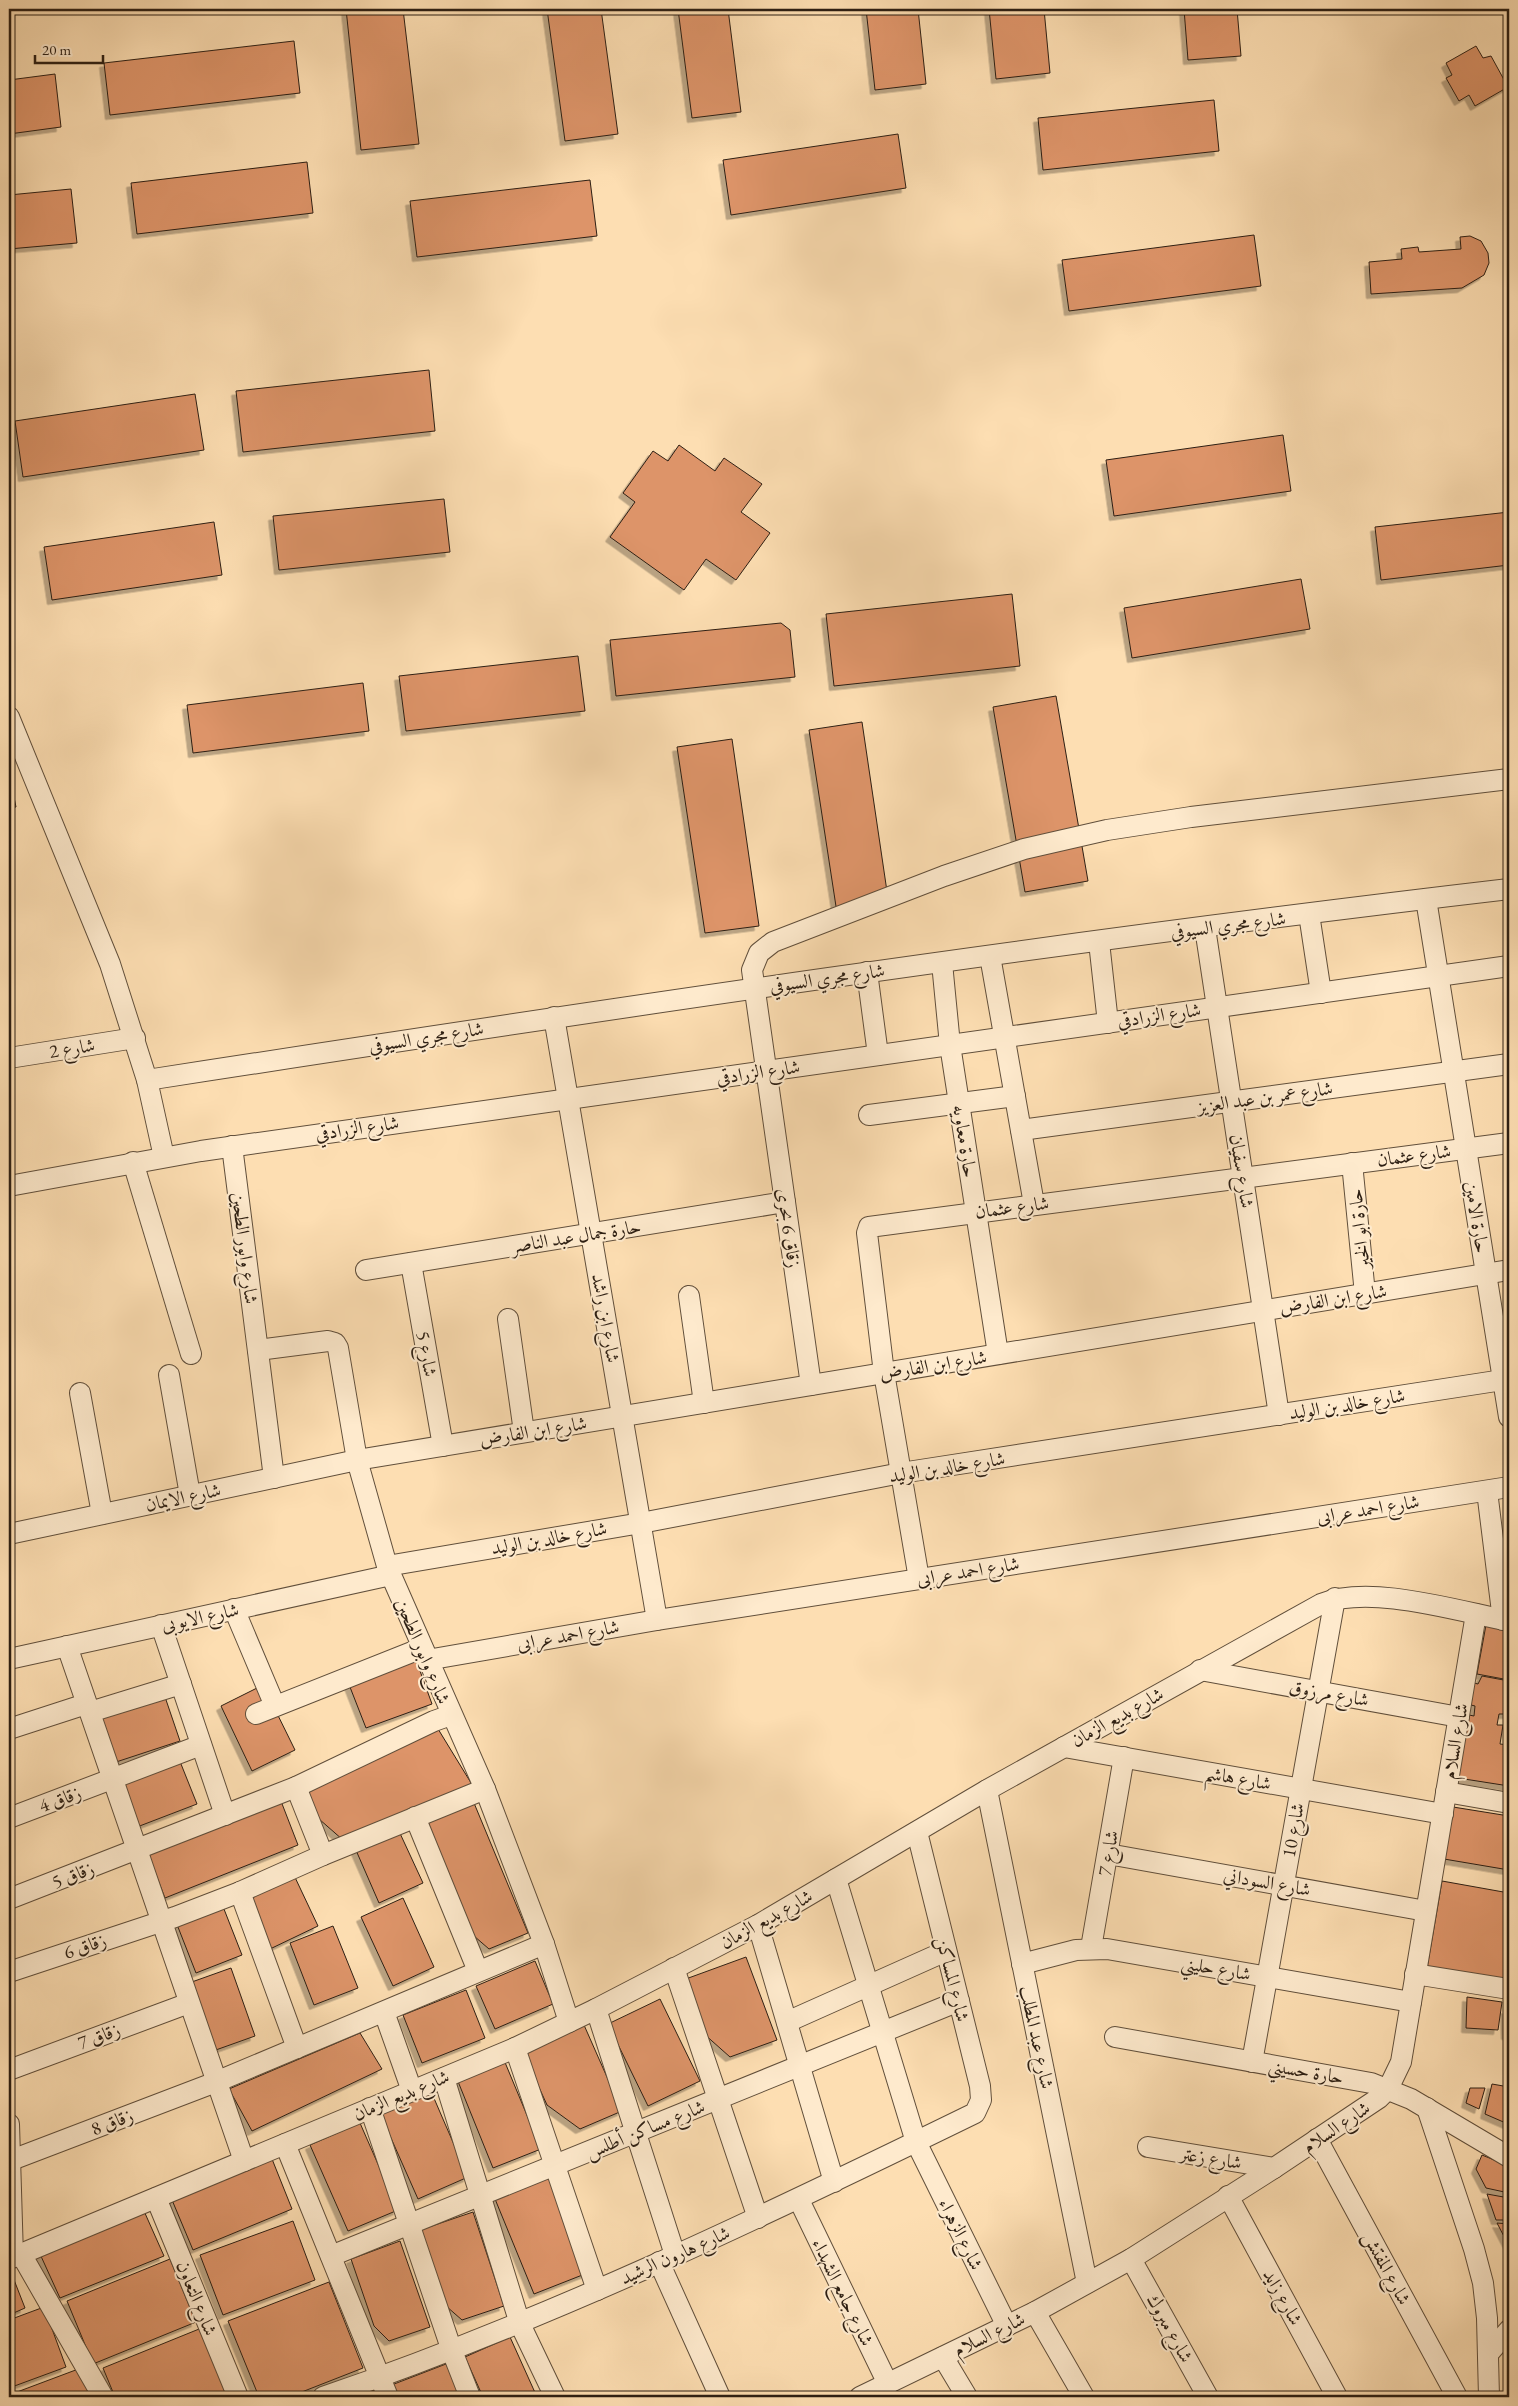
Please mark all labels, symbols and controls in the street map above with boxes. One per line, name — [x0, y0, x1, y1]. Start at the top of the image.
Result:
scale bar — [35, 32, 102, 64]
text: 20 m — [42, 40, 71, 59]
street label: شارع مجري السيوفي — [1169, 906, 1288, 947]
street label: شارع مجري السيوفي — [768, 958, 887, 1001]
street label: شارع الزرادقي — [1115, 997, 1203, 1036]
street label: شارع مجري السيوفي — [367, 1016, 486, 1061]
street label: شارع 2 — [47, 1032, 97, 1067]
street label: شارع الزرادقي — [714, 1054, 802, 1093]
street label: شارع عمر بن عبد العزيز — [1194, 1075, 1335, 1122]
street label: حارة معاويه — [947, 1103, 983, 1179]
street label: شارع الزرادقي — [313, 1110, 401, 1149]
street label: شارع سفيان — [1221, 1132, 1260, 1210]
street label: شارع عثمان — [1376, 1138, 1453, 1175]
street label: حارة الامين — [1459, 1179, 1495, 1255]
street label: زقاق 6 بحرى — [771, 1186, 807, 1270]
street label: حارة ابو الخير — [1342, 1188, 1376, 1272]
street label: شارع عثمان — [974, 1190, 1051, 1227]
street label: شارع وابور الطحين — [223, 1191, 264, 1306]
street label: حارة جمال عبد الناصر — [507, 1213, 643, 1259]
street label: شارع ابن راشد — [583, 1271, 626, 1365]
street label: شارع ابن الفارض — [1277, 1278, 1389, 1323]
street label: شارع 5 — [408, 1329, 443, 1379]
street label: شارع ابن الفارض — [877, 1344, 989, 1389]
street label: شارع خالد بن الوليد — [1287, 1382, 1407, 1428]
street label: شارع ابن الفارض — [477, 1410, 589, 1455]
street label: شارع خالد بن الوليد — [887, 1445, 1007, 1491]
street label: شارع الايمان — [143, 1477, 224, 1520]
street label: شارع احمد عرابى — [1315, 1489, 1422, 1532]
street label: شارع خالد بن الوليد — [489, 1516, 609, 1563]
street label: شارع احمد عرابى — [915, 1551, 1022, 1594]
street label: شارع وابور الطحين — [387, 1594, 456, 1709]
street label: شارع الايوبى — [159, 1597, 242, 1640]
street label: شارع احمد عرابى — [515, 1614, 622, 1659]
street label: شارع مرزوق — [1287, 1674, 1371, 1715]
street label: شارع بديع الزمان — [1066, 1681, 1170, 1757]
street label: شارع السلام — [1436, 1701, 1478, 1782]
street label: شارع هاشم — [1202, 1760, 1273, 1803]
street label: زقاق 4 — [35, 1780, 85, 1818]
street label: شارع 10 — [1276, 1801, 1313, 1860]
street label: شارع 7 — [1092, 1828, 1127, 1878]
street label: زقاق 5 — [48, 1856, 98, 1894]
street label: شارع السوداني — [1221, 1862, 1313, 1905]
street label: شارع بديع الزمان — [715, 1883, 819, 1959]
street label: زقاق 6 — [60, 1927, 110, 1965]
street label: شارع المساكن — [927, 1934, 976, 2025]
street label: شارع حليني — [1178, 1950, 1253, 1992]
street label: شارع عبد المطلب — [1011, 1983, 1060, 2092]
street label: زقاق 7 — [74, 2017, 124, 2055]
street label: حارة حسيني — [1265, 2052, 1346, 2096]
street label: شارع بديع الزمان — [349, 2064, 455, 2131]
street label: شارع مساكن أطلس — [582, 2094, 710, 2167]
street label: شارع السلام — [1297, 2095, 1377, 2162]
street label: زقاق 8 — [87, 2103, 137, 2141]
street label: شارع زعتر — [1176, 2140, 1244, 2178]
street label: شارع الزهراء — [930, 2194, 989, 2275]
street label: شارع هارون الرشيد — [616, 2220, 735, 2293]
street label: شارع المفتش — [1355, 2227, 1417, 2311]
street label: شارع جامع الشهداء — [802, 2234, 880, 2352]
street label: شارع التعاون — [168, 2257, 223, 2340]
street label: شارع زايد — [1255, 2264, 1309, 2331]
street label: شارع مبروك — [1138, 2289, 1199, 2368]
street label: شارع السلام — [949, 2306, 1031, 2366]

